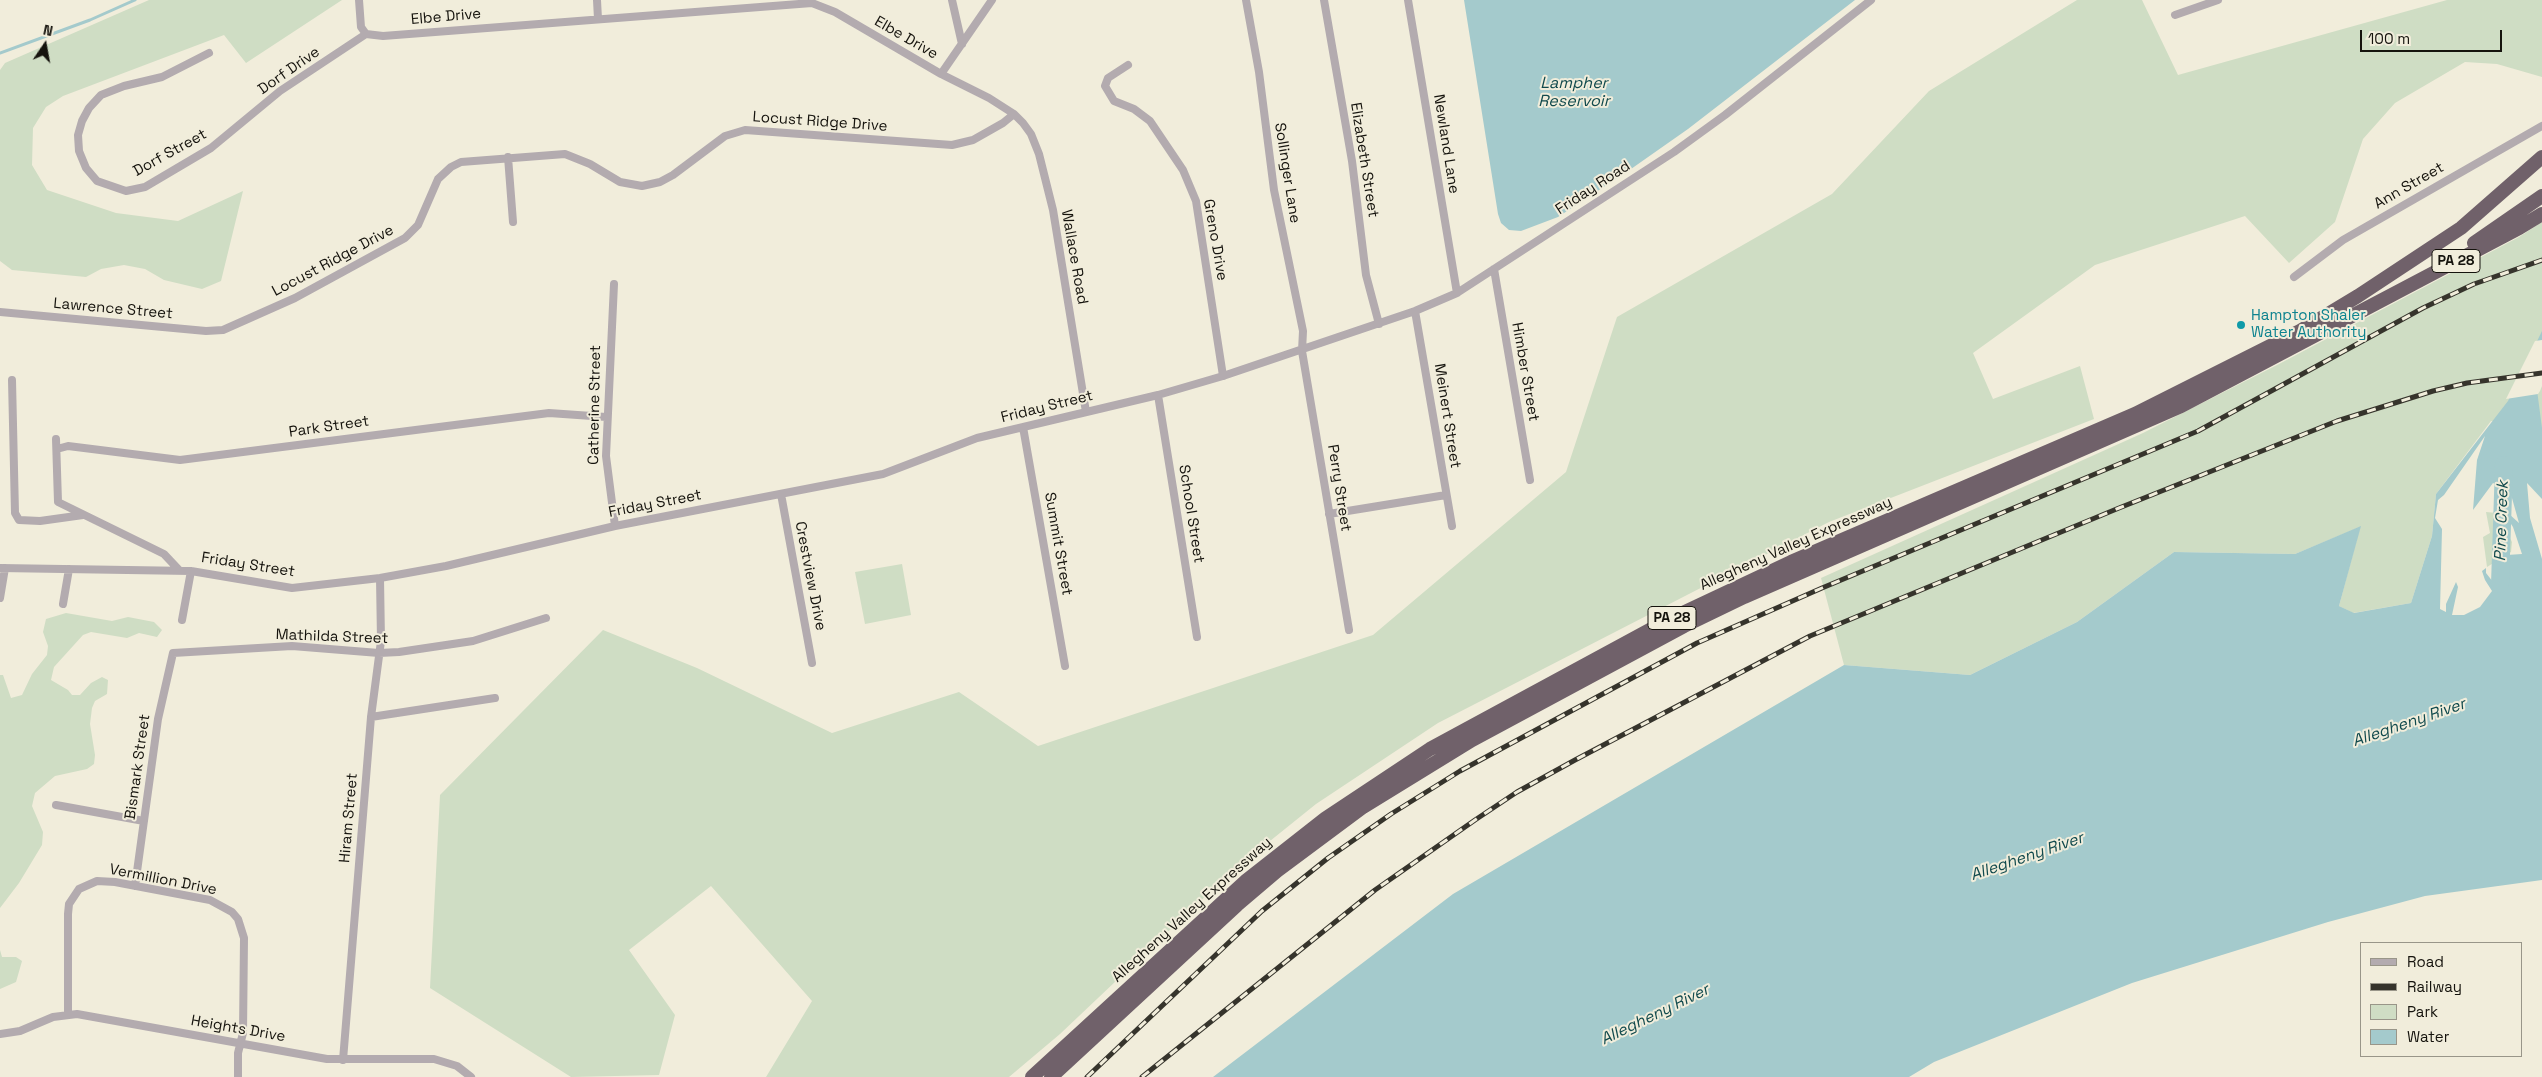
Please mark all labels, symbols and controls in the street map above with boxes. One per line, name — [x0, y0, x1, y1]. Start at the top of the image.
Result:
street label: Elbe Drive — [410, 5, 482, 29]
street label: Elbe Drive — [871, 13, 941, 63]
north arrow — [20, 20, 70, 70]
scale bar — [2362, 20, 2504, 52]
text: N — [42, 21, 55, 40]
text: 100 m — [2368, 29, 2410, 48]
street label: Dorf Drive — [255, 43, 323, 99]
water label: Lampher Reservoir — [1538, 74, 1610, 112]
street label: Newland Lane — [1429, 93, 1463, 195]
street label: Elizabeth Street — [1346, 101, 1382, 219]
street label: Locust Ridge Drive — [752, 108, 888, 136]
street label: Sollinger Lane — [1270, 121, 1304, 225]
street label: Dorf Street — [130, 125, 210, 181]
street label: Friday Road — [1552, 157, 1634, 219]
street label: Ann Street — [2371, 159, 2447, 213]
street label: Greno Drive — [1199, 198, 1231, 282]
street label: Wallace Road — [1057, 208, 1091, 306]
street label: Locust Ridge Drive — [269, 221, 397, 301]
road number: PA 28 — [2432, 250, 2480, 272]
street label: Lawrence Street — [53, 295, 173, 323]
place label: Hampton Shaler Water Authority — [2251, 307, 2367, 342]
marker: Hampton Shaler Water Authority — [2235, 319, 2247, 331]
street label: Himber Street — [1507, 321, 1543, 423]
street label: Catherine Street — [585, 345, 605, 465]
street label: Meinert Street — [1430, 362, 1464, 470]
street label: Friday Street — [999, 387, 1095, 427]
street label: Park Street — [288, 412, 370, 442]
street label: Perry Street — [1323, 443, 1355, 533]
street label: School Street — [1174, 464, 1208, 564]
water label: Pine Creek — [2491, 480, 2513, 562]
street label: Friday Street — [607, 486, 703, 522]
street label: Summit Street — [1040, 491, 1076, 597]
street label: Allegheny Valley Expressway — [1697, 493, 1895, 595]
street label: Crestview Drive — [791, 520, 829, 632]
street label: Friday Street — [200, 549, 296, 581]
road number: PA 28 — [1648, 606, 1696, 630]
street label: Mathilda Street — [275, 626, 389, 648]
water label: Allegheny River — [2350, 695, 2468, 751]
street label: Bismark Street — [122, 713, 154, 821]
street label: Hiram Street — [336, 772, 362, 864]
water label: Allegheny River — [1968, 829, 2086, 885]
street label: Allegheny Valley Expressway — [1108, 834, 1276, 986]
street label: Vermillion Drive — [108, 861, 218, 899]
legend — [2360, 942, 2522, 1057]
text: Road — [2407, 952, 2444, 971]
text: Railway — [2407, 977, 2462, 996]
water label: Allegheny River — [1598, 980, 1712, 1050]
text: Park — [2407, 1002, 2438, 1021]
street label: Heights Drive — [189, 1012, 287, 1046]
text: Water — [2407, 1027, 2449, 1046]

